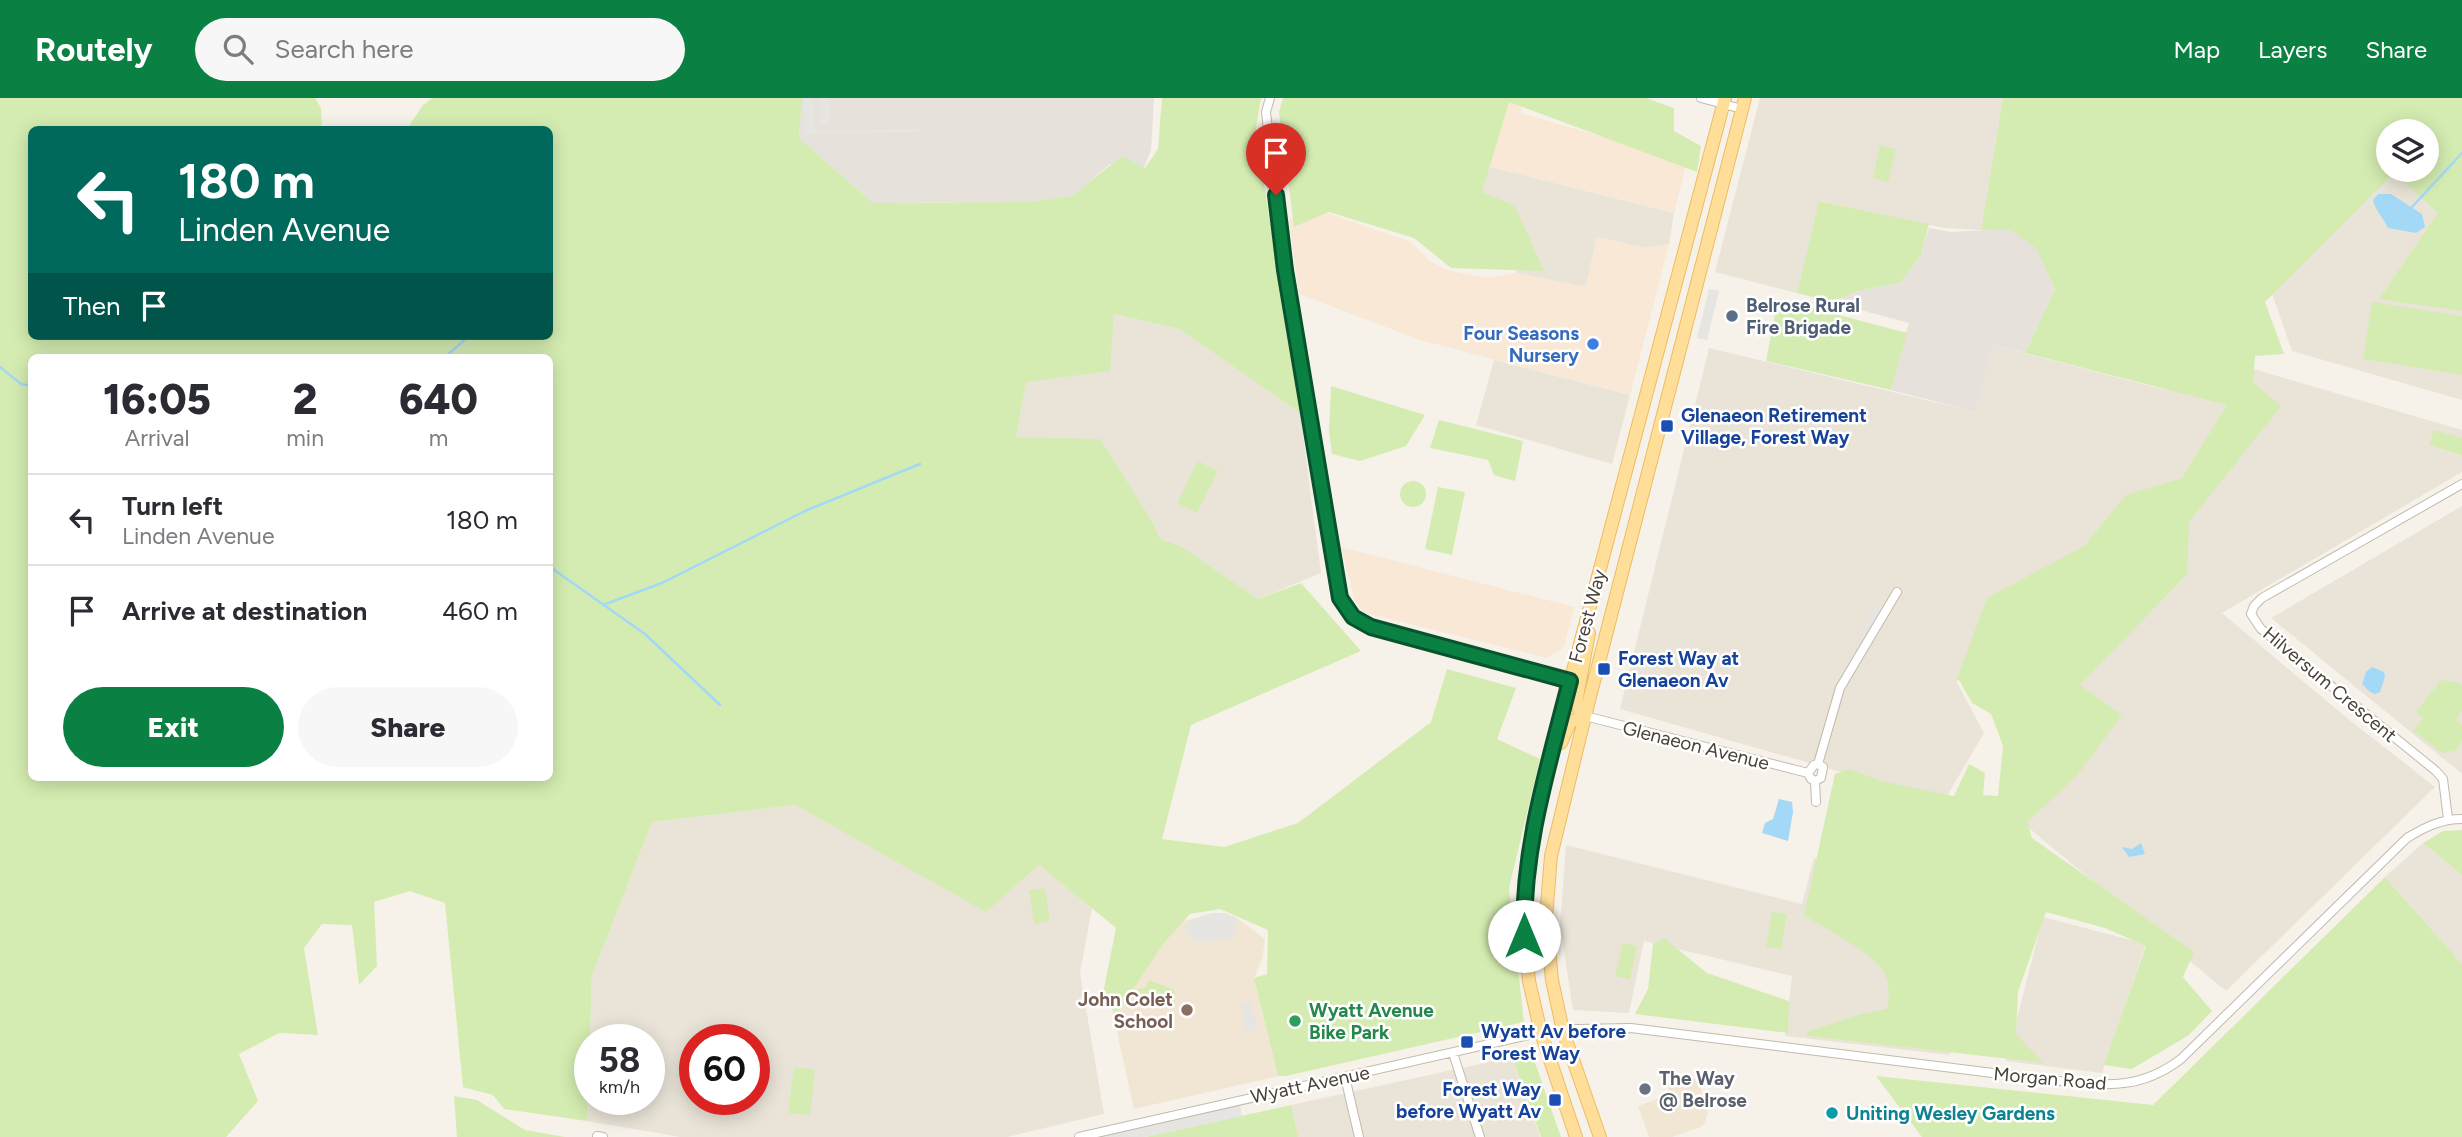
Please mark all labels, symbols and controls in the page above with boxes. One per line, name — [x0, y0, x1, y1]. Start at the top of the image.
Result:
search box — [195, 18, 685, 81]
text: Routely — [35, 30, 153, 69]
icon: search — [219, 30, 257, 68]
text: Search here — [275, 33, 414, 65]
text: Map — [2173, 35, 2220, 64]
text: Layers — [2258, 35, 2327, 64]
text: Share — [2365, 35, 2427, 64]
map controls — [2376, 119, 2439, 182]
button: layers — [2376, 119, 2439, 182]
pin — [1246, 123, 1306, 195]
icon: arrive — [1257, 134, 1295, 172]
text: 180 m — [178, 151, 315, 210]
icon: left — [63, 154, 154, 245]
text: Linden Avenue — [178, 211, 390, 249]
icon: arrive — [135, 287, 173, 325]
text: Then — [63, 290, 121, 322]
place label: Belrose Rural Fire Brigade — [1746, 294, 1860, 339]
marker: Belrose Rural Fire Brigade — [1724, 308, 1740, 324]
place label: Four Seasons Nursery — [1463, 322, 1579, 367]
marker: Four Seasons Nursery — [1585, 336, 1601, 352]
text: 16:05 — [103, 374, 211, 425]
text: 2 — [293, 374, 317, 425]
text: 640 — [399, 374, 478, 425]
place label: Glenaeon Retirement Village, Forest Way — [1681, 404, 1867, 449]
marker: Glenaeon Retirement Village, Forest Way — [1659, 418, 1675, 434]
text: Arrival — [125, 424, 190, 452]
text: min — [286, 424, 324, 452]
text: m — [429, 424, 448, 452]
text: Turn left — [122, 490, 223, 522]
icon: left — [63, 501, 101, 539]
text: 180 m — [446, 504, 518, 536]
text: Linden Avenue — [122, 522, 274, 550]
street label: Forest Way — [1564, 567, 1611, 665]
icon: arrive — [63, 592, 101, 630]
text: Arrive at destination — [122, 595, 367, 627]
text: 460 m — [442, 595, 518, 627]
street label: Hilversum Crescent — [2258, 622, 2401, 747]
place label: Forest Way at Glenaeon Av — [1618, 647, 1740, 692]
marker: Forest Way at Glenaeon Av — [1596, 661, 1612, 677]
button: Exit — [63, 687, 284, 767]
button: Share — [298, 687, 518, 767]
street label: Glenaeon Avenue — [1620, 716, 1772, 775]
position arrow — [1487, 899, 1561, 973]
place label: John Colet School — [1078, 988, 1173, 1033]
place label: Wyatt Avenue Bike Park — [1309, 999, 1434, 1044]
marker: John Colet School — [1179, 1002, 1195, 1018]
marker: Wyatt Avenue Bike Park — [1287, 1013, 1303, 1029]
place label: Wyatt Av before Forest Way — [1481, 1020, 1626, 1065]
speed limit sign: 60 — [679, 1024, 770, 1115]
marker: Wyatt Av before Forest Way — [1459, 1034, 1475, 1050]
text: 58 — [599, 1039, 640, 1081]
street label: Wyatt Avenue — [1249, 1061, 1372, 1108]
street label: Morgan Road — [1992, 1062, 2107, 1095]
place label: The Way @ Belrose — [1659, 1067, 1747, 1112]
text: km/h — [599, 1076, 640, 1098]
place label: Forest Way before Wyatt Av — [1396, 1078, 1541, 1123]
marker: The Way @ Belrose — [1637, 1081, 1653, 1097]
marker: Forest Way before Wyatt Av — [1547, 1092, 1563, 1108]
place label: Uniting Wesley Gardens — [1846, 1102, 2055, 1125]
marker: Uniting Wesley Gardens — [1824, 1105, 1840, 1121]

